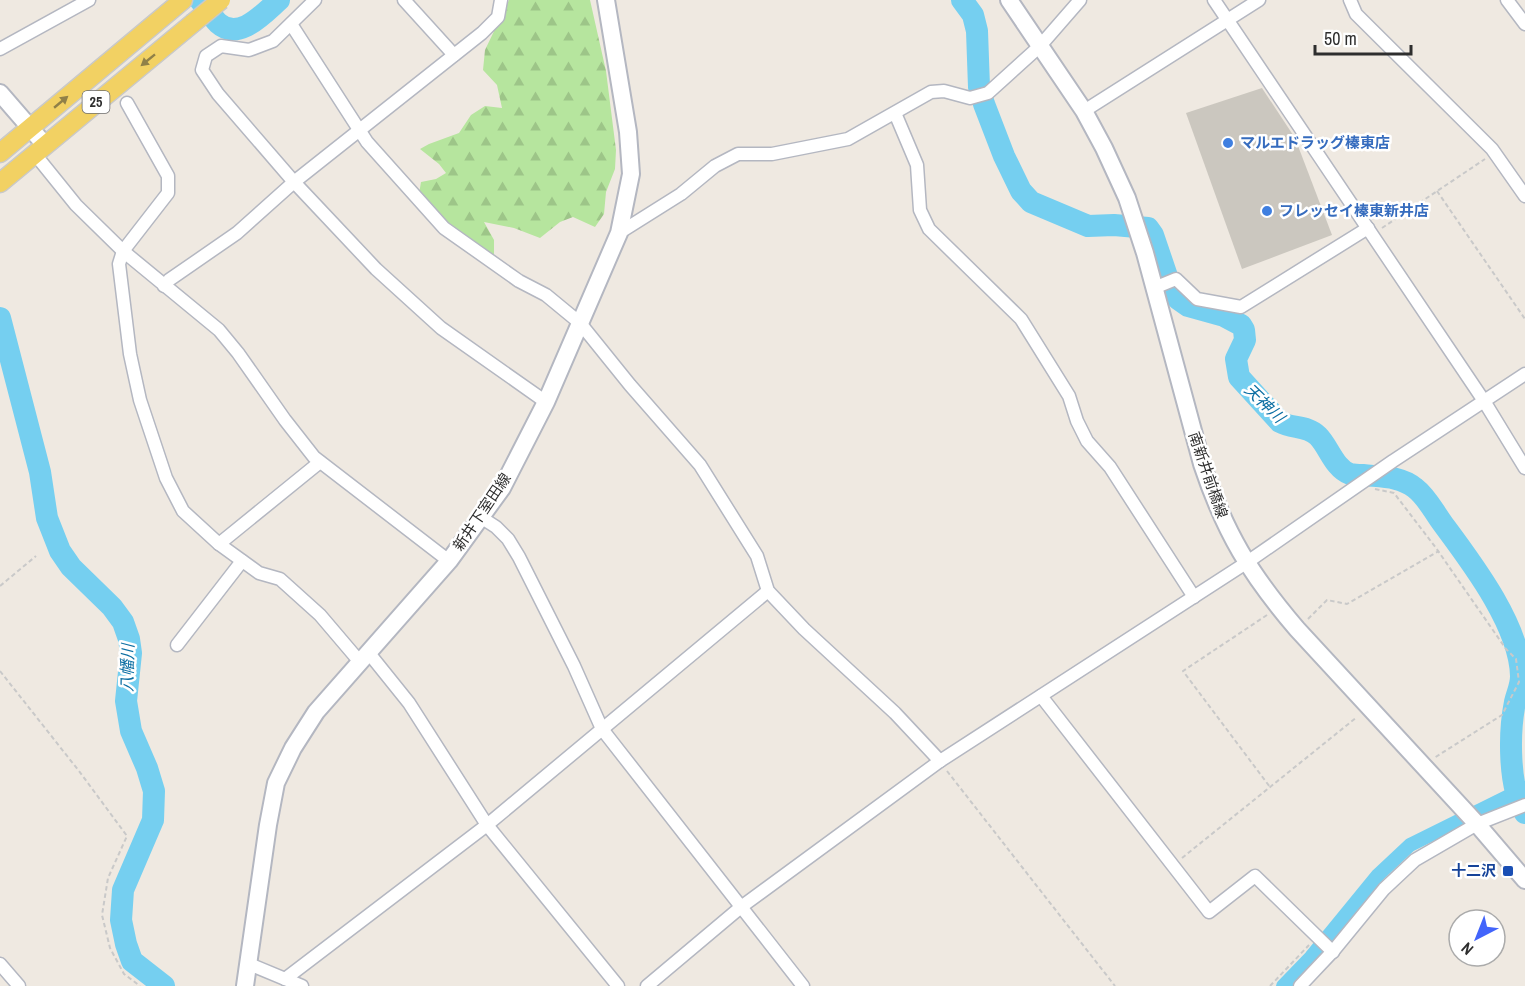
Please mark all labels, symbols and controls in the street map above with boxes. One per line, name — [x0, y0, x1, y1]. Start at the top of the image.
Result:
scale bar — [1315, 18, 1411, 56]
text: 50 m — [1324, 26, 1357, 51]
one-way arrow — [141, 53, 156, 66]
road number: 25 — [82, 91, 110, 113]
one-way arrow — [53, 96, 68, 109]
place label: マルエドラッグ榛東店 — [1240, 132, 1390, 153]
marker: マルエドラッグ榛東店 — [1221, 136, 1235, 150]
place label: フレッセイ榛東新井店 — [1279, 200, 1429, 221]
marker: フレッセイ榛東新井店 — [1260, 204, 1274, 218]
water label: 天神川 — [1240, 378, 1291, 429]
street label: 南新井前橋線 — [1184, 429, 1233, 521]
street label: 新井下室田線 — [448, 469, 515, 555]
water label: 八幡川 — [116, 642, 138, 692]
place label: 十二沢 — [1451, 860, 1496, 881]
marker: 十二沢 — [1501, 864, 1515, 878]
north arrow — [1447, 908, 1507, 968]
text: N — [1456, 938, 1478, 960]

